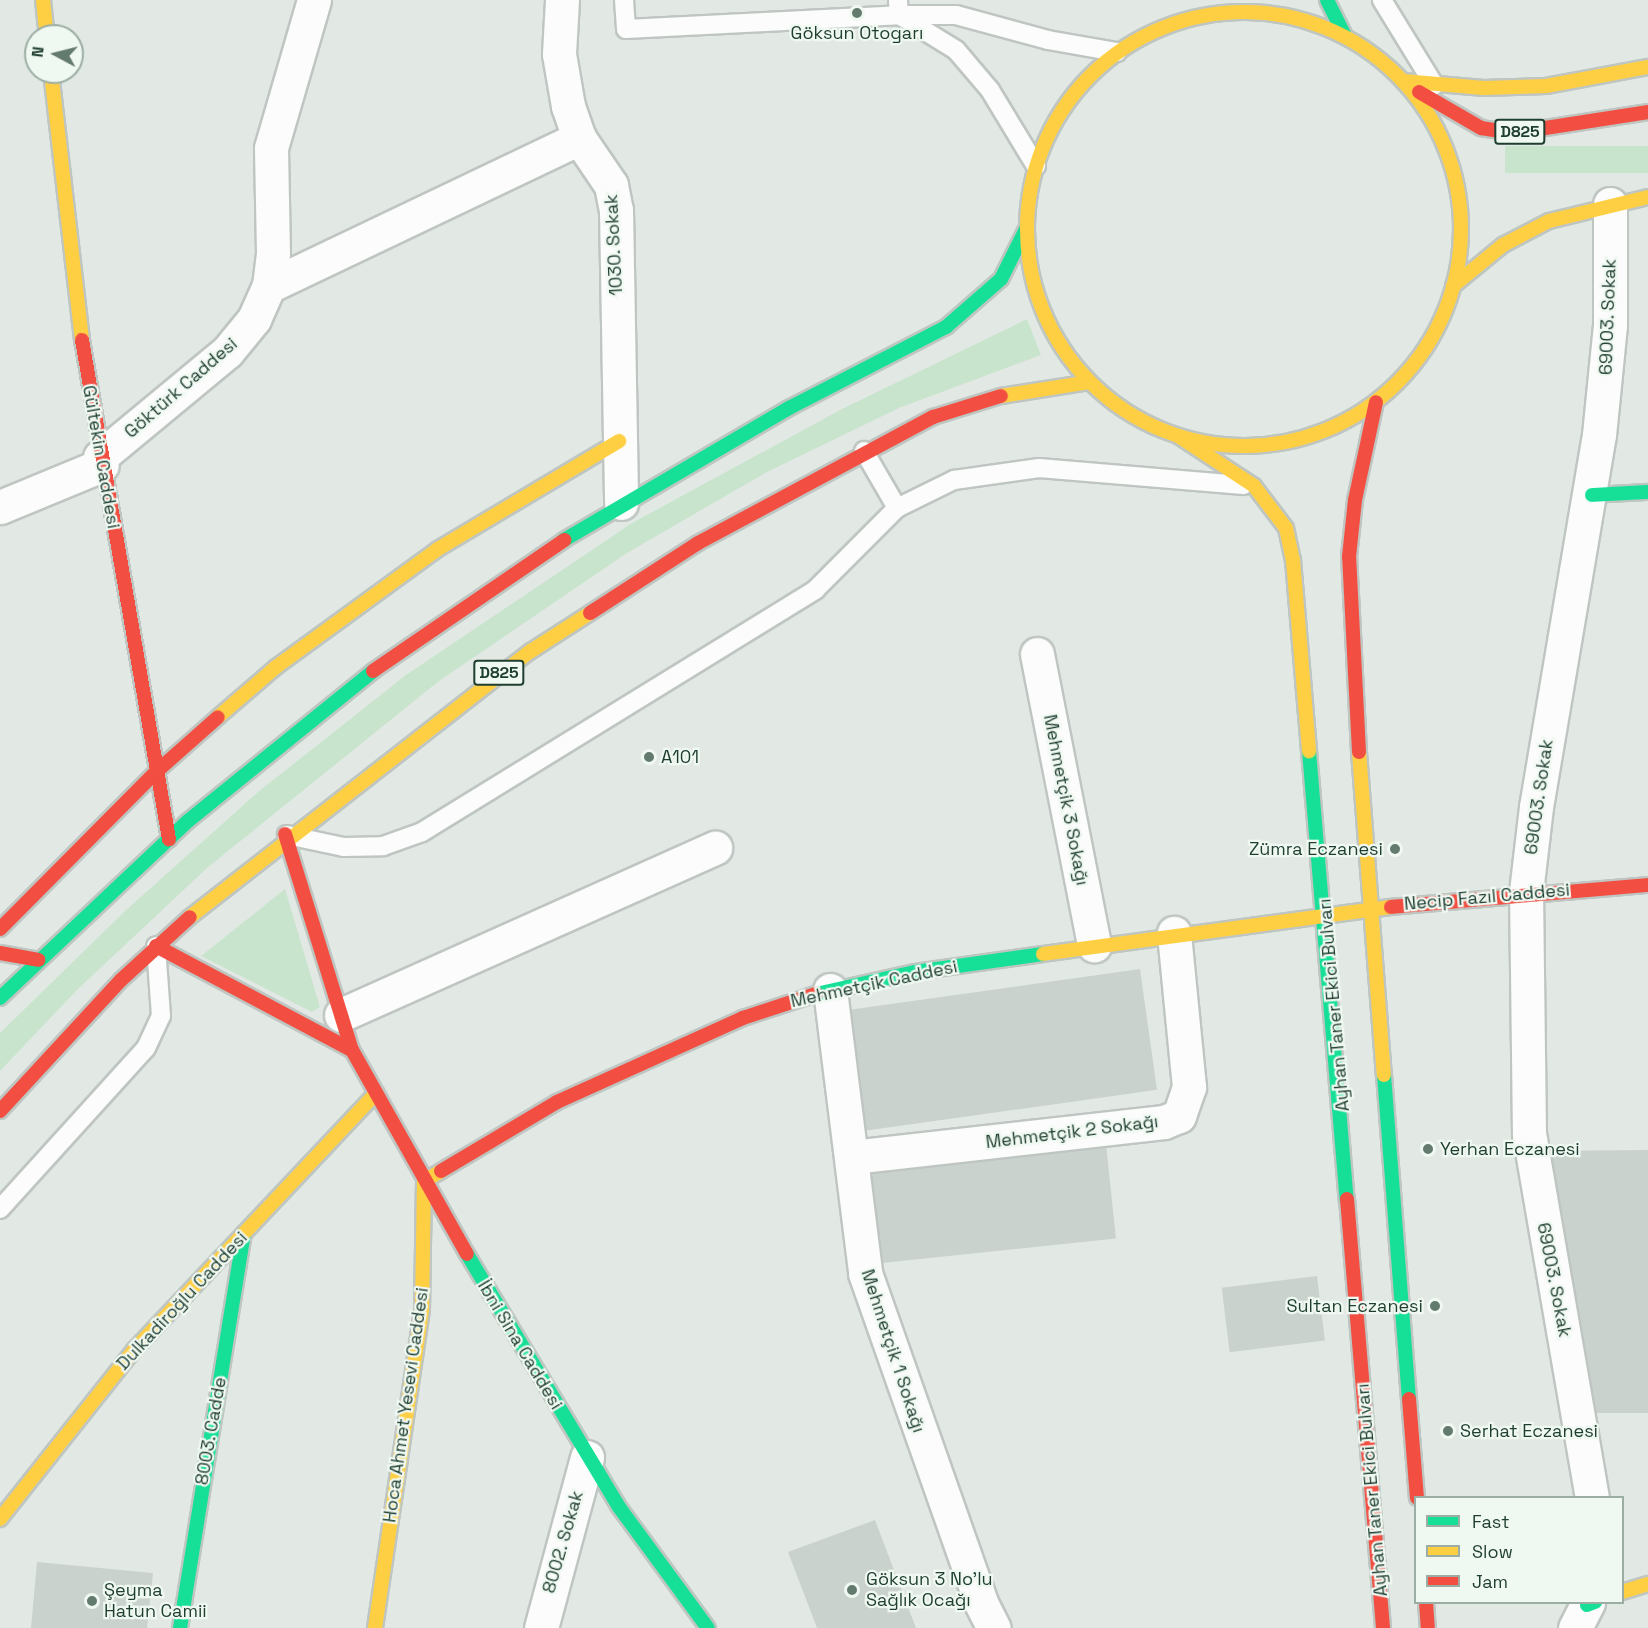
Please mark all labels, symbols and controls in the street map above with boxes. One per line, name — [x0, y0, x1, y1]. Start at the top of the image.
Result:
marker: Göksun Otogarı — [850, 6, 864, 20]
place label: Göksun Otogarı — [791, 22, 923, 44]
north arrow — [24, 24, 84, 84]
text: N — [27, 45, 49, 59]
road number: D825 — [1493, 119, 1547, 145]
street label: 1030. Sokak — [601, 193, 627, 297]
street label: 69003. Sokak — [1595, 258, 1621, 376]
street label: Göktürk Caddesi — [120, 333, 242, 443]
street label: Gültekin Caddesi — [78, 384, 124, 530]
road number: D825 — [472, 660, 526, 686]
street label: Mehmetçik 3 Sokağı — [1039, 713, 1093, 887]
street label: 69003. Sokak — [1520, 738, 1558, 856]
place label: A101 — [661, 746, 699, 768]
marker: A101 — [642, 750, 656, 764]
place label: Zümra Eczanesi — [1249, 838, 1383, 860]
marker: Zümra Eczanesi — [1388, 842, 1402, 856]
street label: Necip Fazıl Caddesi — [1403, 879, 1571, 915]
street label: Ayhan Taner Ekici Bulvarı — [1314, 897, 1354, 1113]
street label: Mehmetçik Caddesi — [789, 956, 959, 1012]
street label: Mehmetçik 2 Sokağı — [984, 1111, 1160, 1153]
place label: Yerhan Eczanesi — [1440, 1138, 1580, 1160]
marker: Yerhan Eczanesi — [1421, 1142, 1435, 1156]
street label: 69003. Sokak — [1532, 1221, 1576, 1339]
street label: Dulkadiroğlu Caddesi — [112, 1227, 252, 1375]
street label: Mehmetçik 1 Sokağı — [856, 1267, 930, 1435]
street label: İbni Sina Caddesi — [473, 1276, 567, 1414]
street label: Hoca Ahmet Yesevi Caddesi — [379, 1286, 433, 1524]
place label: Sultan Eczanesi — [1286, 1295, 1423, 1317]
marker: Sultan Eczanesi — [1428, 1299, 1442, 1313]
street label: 8003. Cadde — [191, 1375, 231, 1487]
street label: Ayhan Taner Ekici Bulvarı — [1352, 1382, 1392, 1598]
place label: Serhat Eczanesi — [1460, 1420, 1598, 1442]
marker: Serhat Eczanesi — [1441, 1424, 1455, 1438]
street label: 8002. Sokak — [538, 1488, 588, 1596]
legend — [1414, 1496, 1624, 1604]
text: Fast — [1472, 1510, 1509, 1533]
text: Slow — [1472, 1540, 1513, 1563]
place label: Göksun 3 No'lu Sağlık Ocağı — [866, 1569, 993, 1612]
text: Jam — [1472, 1570, 1508, 1593]
place label: Şeyma Hatun Camii — [104, 1580, 207, 1622]
marker: Göksun 3 No'lu Sağlık Ocağı — [843, 1581, 861, 1599]
marker: Şeyma Hatun Camii — [85, 1594, 99, 1608]

